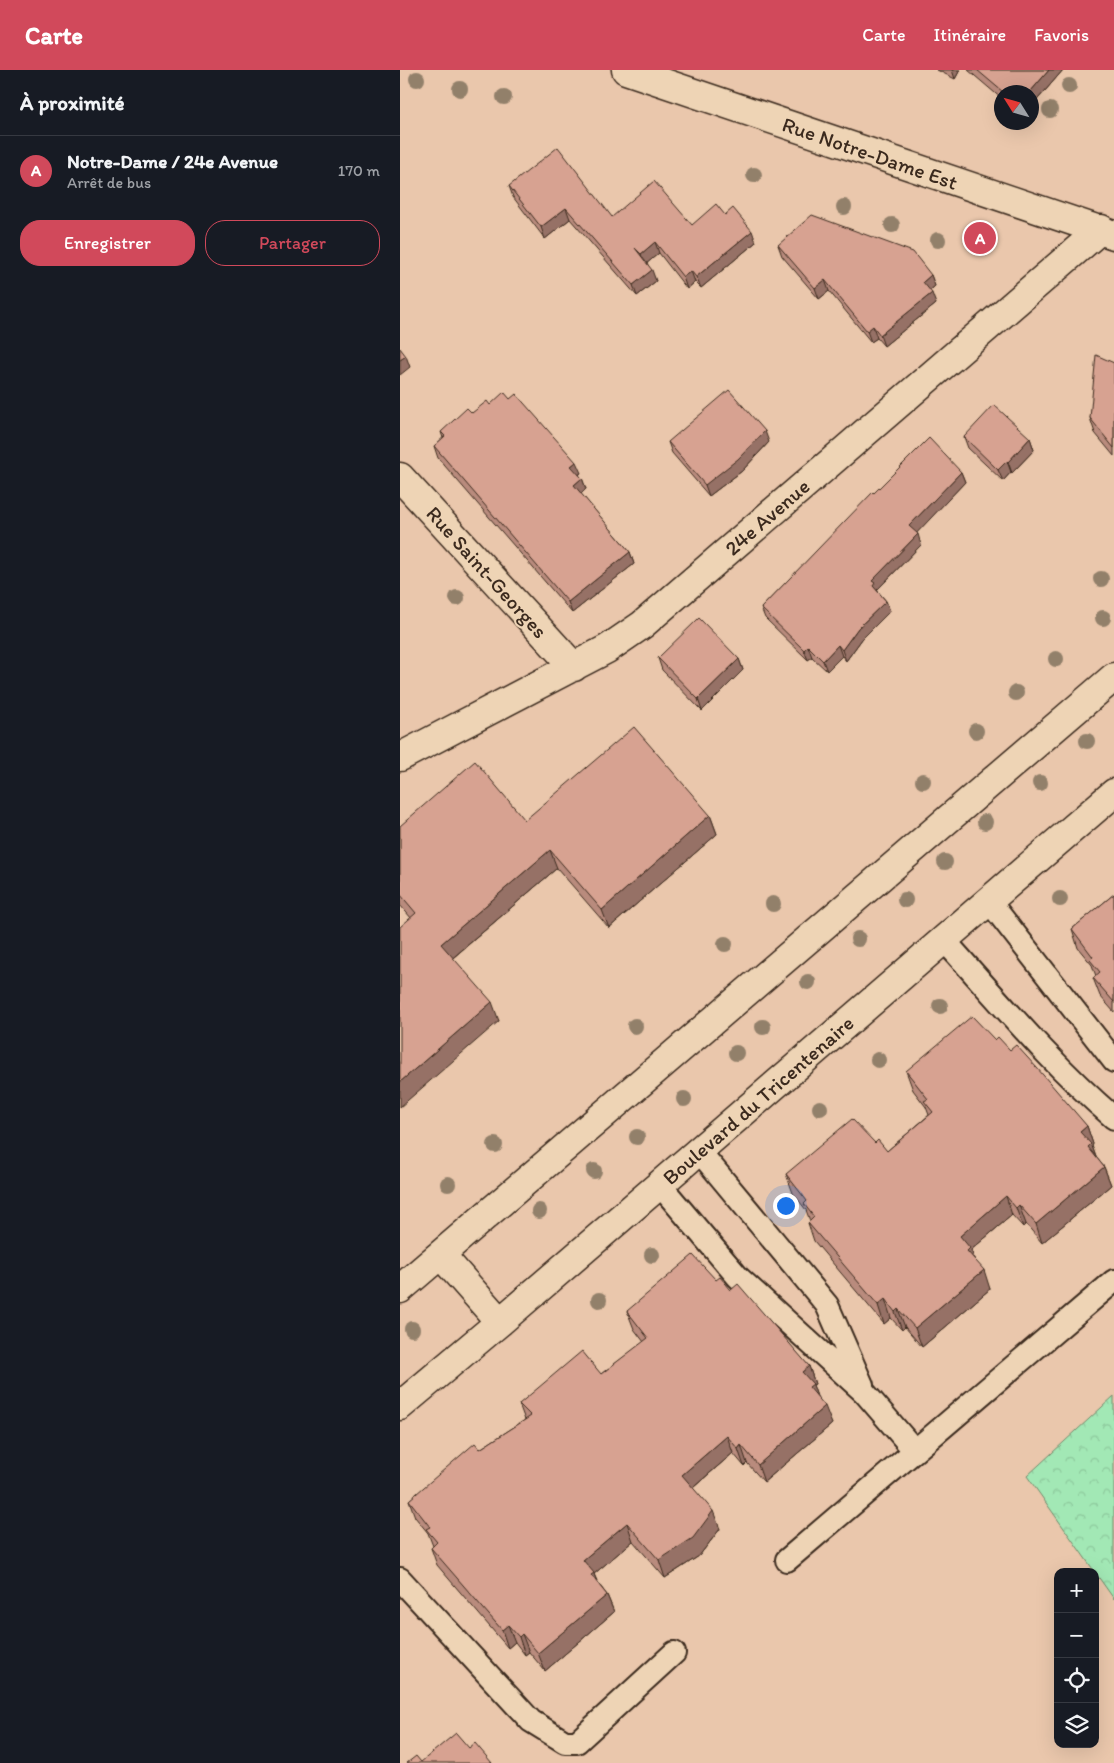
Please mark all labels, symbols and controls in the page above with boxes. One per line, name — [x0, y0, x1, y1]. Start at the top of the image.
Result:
text: Carte — [25, 21, 83, 50]
text: Carte — [862, 24, 906, 46]
text: Itinéraire — [934, 24, 1006, 46]
text: Favoris — [1034, 24, 1089, 46]
north arrow — [994, 85, 1039, 130]
text: À proximité — [20, 90, 125, 115]
street label: Rue Notre-Dame Est — [779, 111, 961, 195]
text: Notre-Dame / 24e Avenue — [67, 150, 278, 173]
text: A — [31, 161, 41, 180]
text: 170 m — [338, 161, 380, 180]
text: Arrêt de bus — [67, 173, 151, 192]
pin: A — [964, 219, 996, 257]
button: Enregistrer — [20, 220, 195, 266]
button: Partager — [205, 220, 380, 266]
street label: 24e Avenue — [720, 473, 814, 561]
street label: Rue Saint-Georges — [421, 501, 553, 643]
street label: Boulevard du Tricentenaire — [657, 1010, 859, 1190]
your location — [773, 1193, 799, 1219]
map controls — [1054, 1568, 1099, 1748]
button: + — [1054, 1568, 1099, 1613]
button: − — [1054, 1613, 1099, 1658]
button: locate — [1054, 1658, 1099, 1703]
button: layers — [1054, 1703, 1099, 1748]

